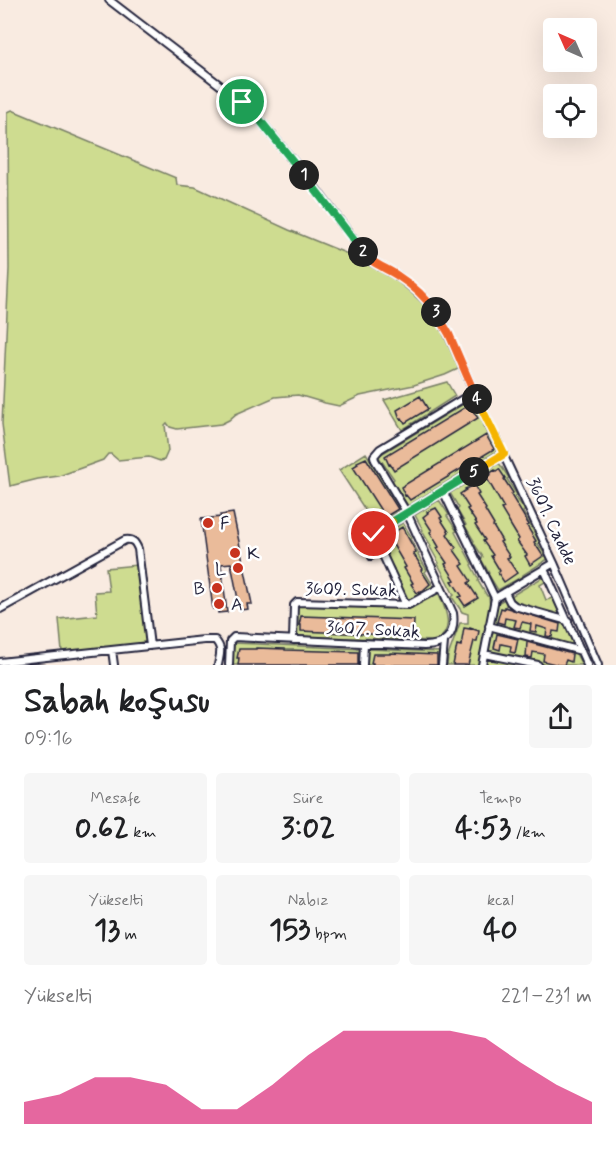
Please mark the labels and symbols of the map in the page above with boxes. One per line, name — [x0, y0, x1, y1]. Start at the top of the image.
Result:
north arrow — [543, 18, 597, 72]
pin — [216, 76, 267, 127]
pin: 1 — [289, 160, 319, 190]
pin: 2 — [348, 237, 378, 267]
pin: 3 — [421, 297, 451, 327]
pin: 4 — [462, 384, 492, 414]
pin: 5 — [459, 457, 489, 487]
street label: 3601. Cadde — [520, 474, 582, 569]
pin — [348, 508, 399, 559]
place label: F — [220, 512, 230, 536]
marker: F — [201, 516, 215, 530]
place label: K — [247, 542, 260, 566]
marker: K — [228, 546, 242, 560]
place label: L — [215, 557, 226, 581]
marker: L — [231, 561, 245, 575]
place label: B — [194, 577, 205, 601]
street label: 3609. Sokak — [305, 577, 397, 603]
marker: B — [210, 581, 224, 595]
place label: A — [231, 593, 243, 617]
marker: A — [212, 597, 226, 611]
street label: 3607. Sokak — [325, 616, 421, 644]

